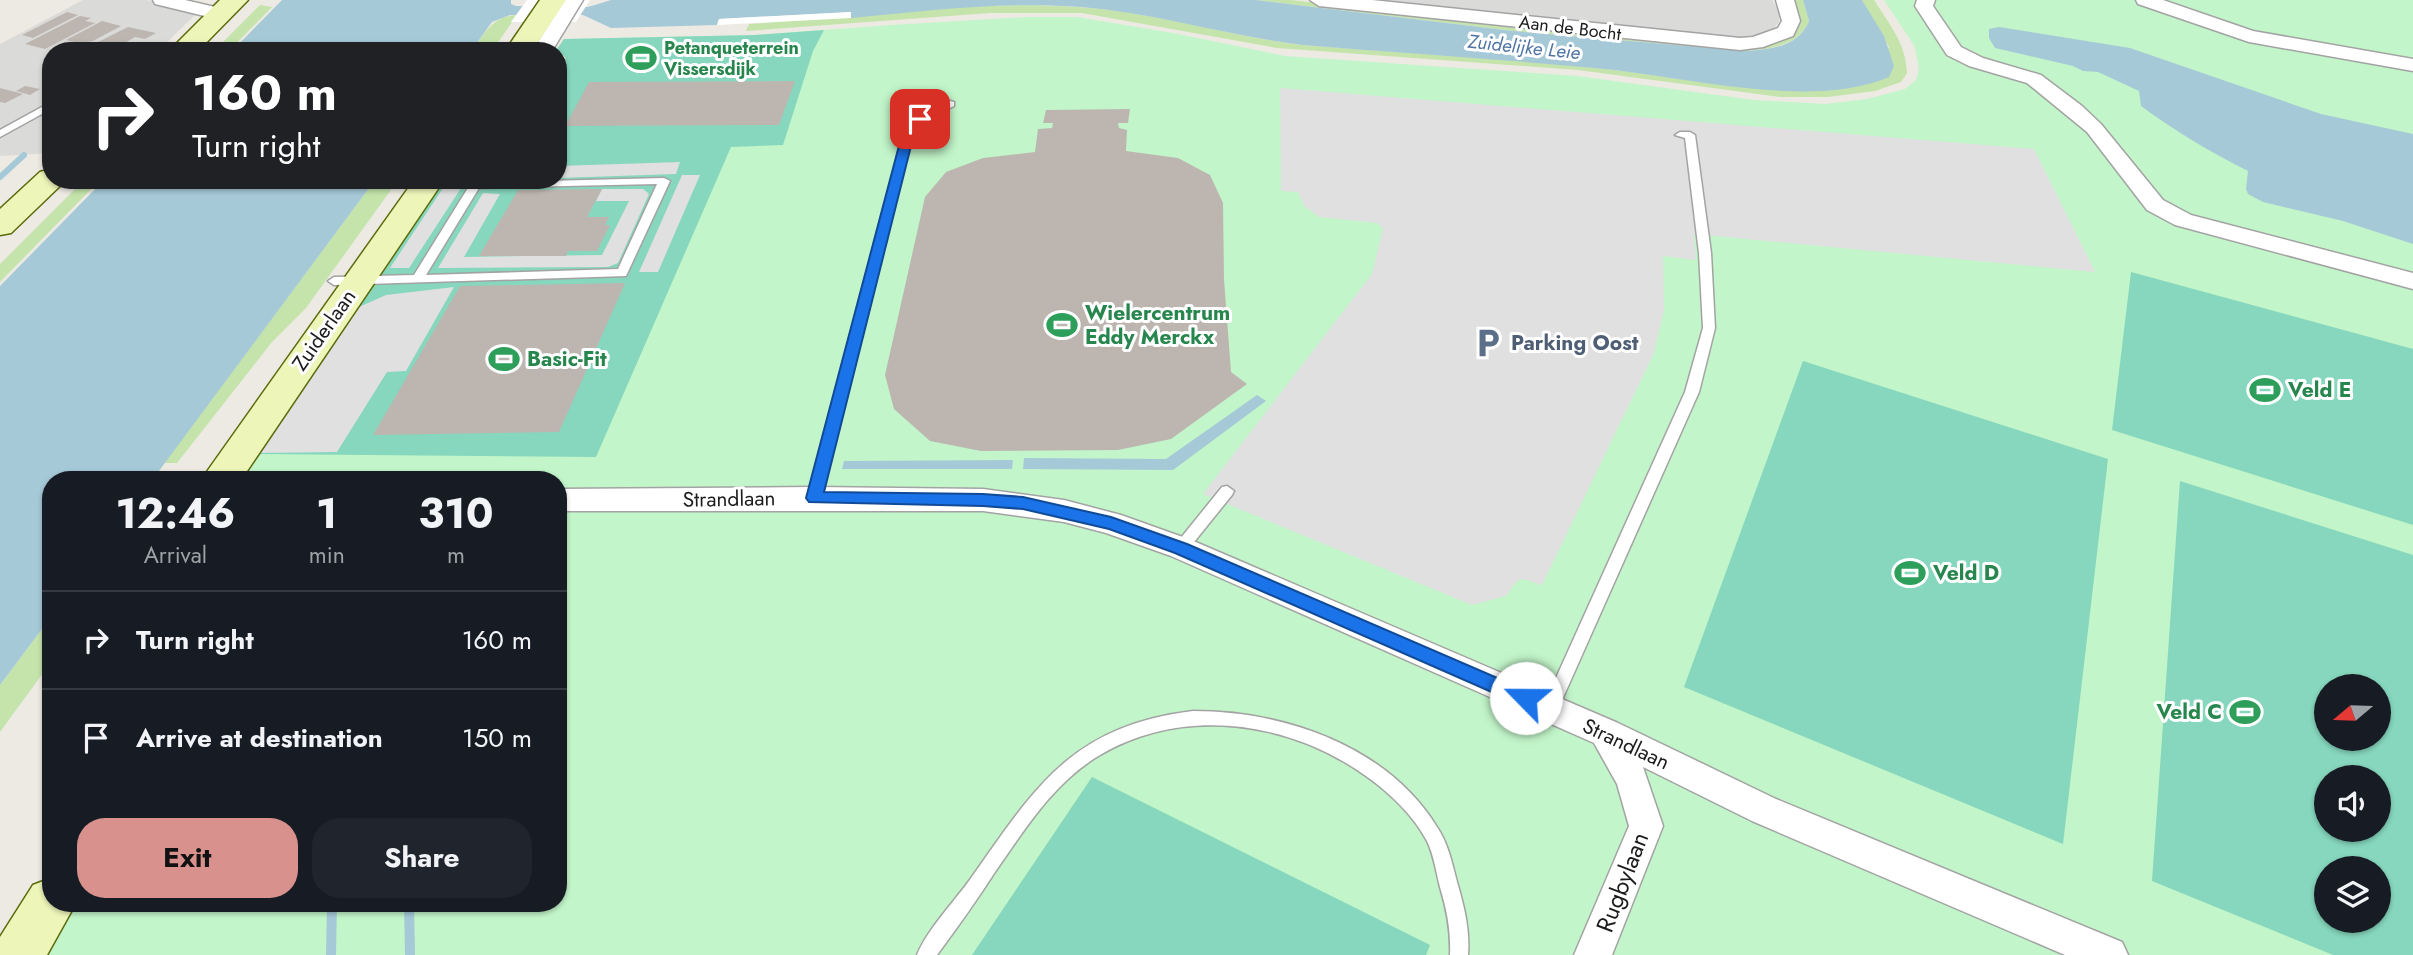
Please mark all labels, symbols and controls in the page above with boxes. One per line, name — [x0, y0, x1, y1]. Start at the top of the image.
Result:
street label: Aan de Bocht — [1518, 9, 1623, 47]
water label: Zuidelijke Leie — [1466, 28, 1582, 66]
place label: Petanqueterrein Vissersdijk — [663, 35, 799, 82]
sports icon: Petanqueterrein Vissersdijk — [624, 41, 658, 75]
text: 160 m — [192, 58, 337, 128]
icon: right — [77, 70, 168, 161]
pin — [890, 89, 950, 149]
icon: arrive — [901, 100, 939, 138]
text: Turn right — [192, 123, 321, 169]
street label: Zuiderlaan — [285, 283, 363, 377]
place label: Wielercentrum Eddy Merckx — [1085, 298, 1230, 352]
sports icon: Wielercentrum Eddy Merckx — [1045, 308, 1079, 342]
parking icon: Parking Oost — [1471, 326, 1505, 360]
place label: Parking Oost — [1511, 328, 1639, 358]
sports icon: Basic-Fit — [487, 342, 521, 376]
place label: Basic-Fit — [527, 344, 607, 374]
sports icon: Veld E — [2248, 373, 2282, 407]
place label: Veld E — [2287, 375, 2351, 405]
text: 12:46 — [115, 483, 235, 544]
text: 1 — [316, 483, 337, 544]
text: 310 — [418, 483, 494, 544]
street label: Strandlaan — [682, 483, 776, 515]
text: Arrival — [144, 538, 207, 572]
text: min — [309, 538, 345, 572]
text: m — [447, 538, 465, 572]
sports icon: Veld D — [1893, 556, 1927, 590]
place label: Veld D — [1932, 558, 1999, 588]
icon: right — [77, 621, 115, 659]
text: Turn right — [136, 621, 254, 659]
text: 160 m — [462, 621, 532, 659]
position arrow — [1489, 661, 1563, 735]
north arrow — [2314, 674, 2390, 751]
map controls — [2314, 674, 2391, 933]
sports icon: Veld C — [2228, 695, 2262, 729]
place label: Veld C — [2156, 697, 2222, 727]
street label: Strandlaan — [1578, 711, 1674, 777]
icon: arrive — [77, 719, 115, 757]
text: Arrive at destination — [136, 719, 383, 757]
text: 150 m — [462, 719, 532, 757]
button: sound — [2314, 765, 2391, 842]
button: Exit — [77, 818, 298, 898]
button: Share — [312, 818, 532, 898]
street label: Rugbylaan — [1587, 827, 1657, 937]
button: layers — [2314, 856, 2391, 933]

